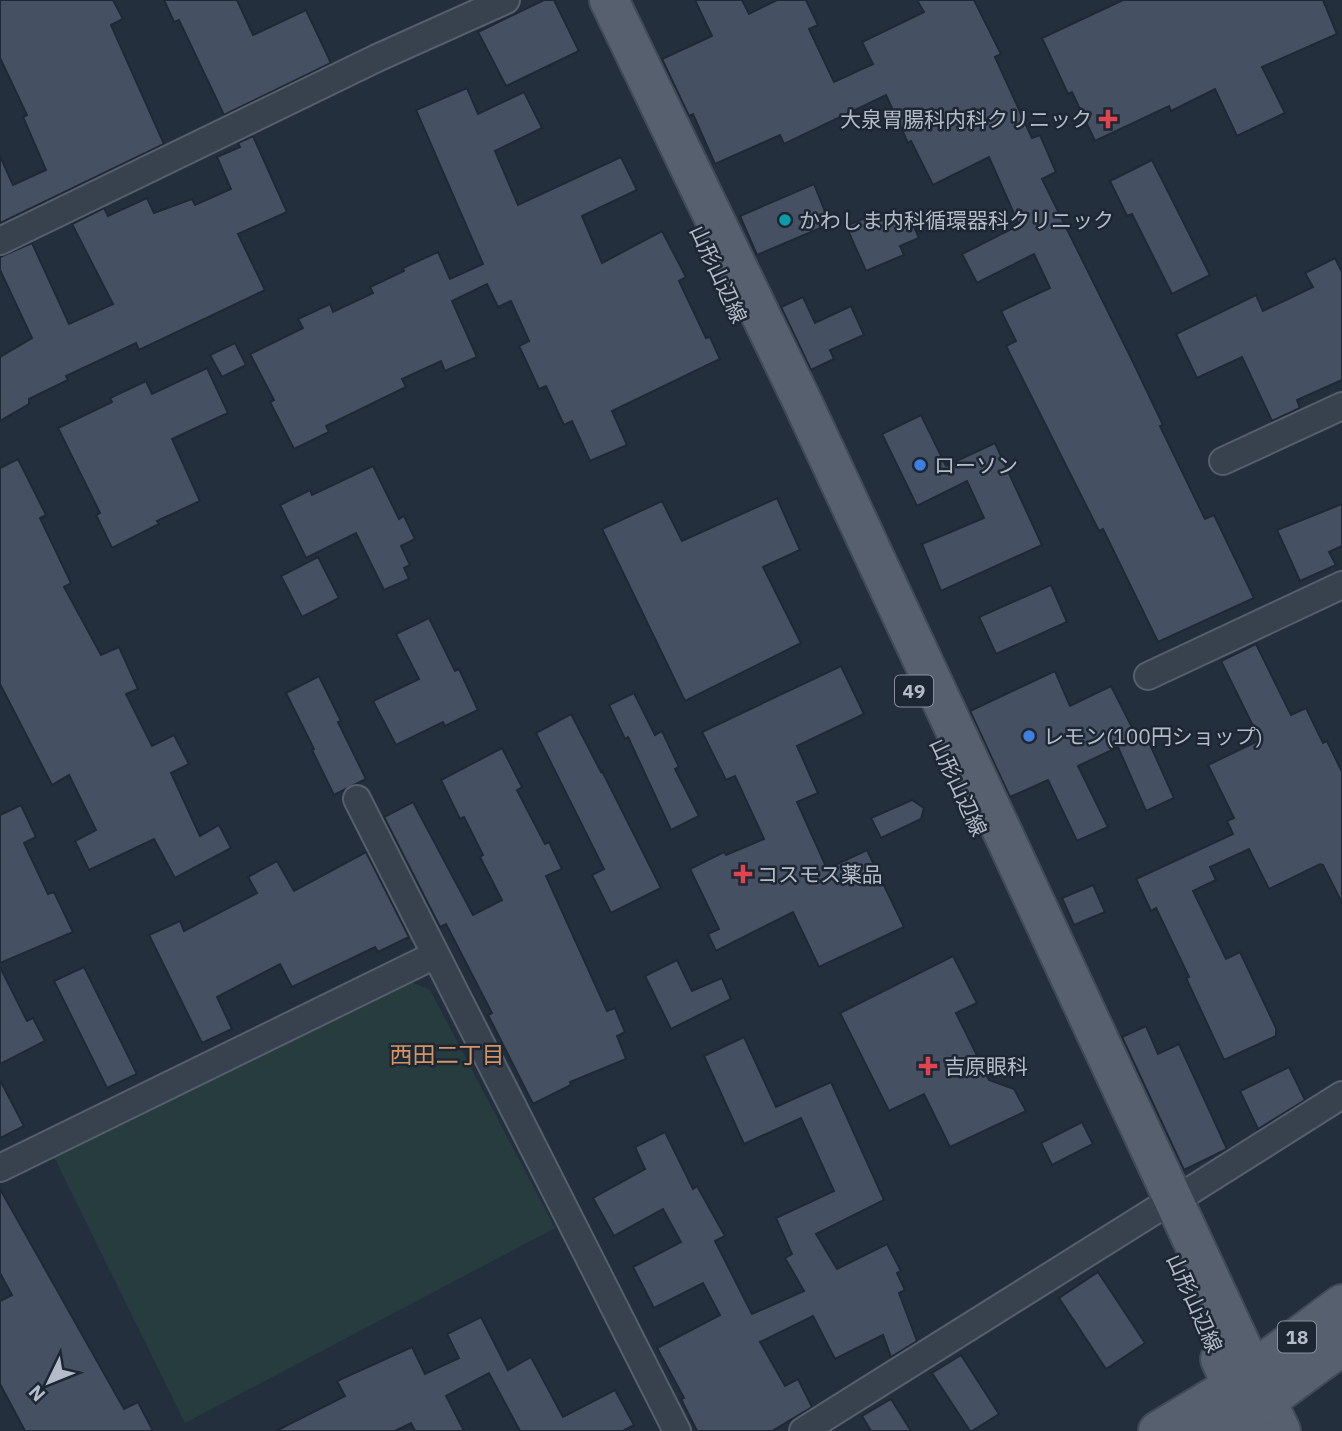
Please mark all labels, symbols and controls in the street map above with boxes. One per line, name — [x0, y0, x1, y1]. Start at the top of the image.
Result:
place label: 大泉胃腸科内科クリニック — [840, 105, 1092, 133]
marker: 大泉胃腸科内科クリニック — [1098, 109, 1118, 129]
place label: かわしま内科循環器科クリニック — [799, 206, 1114, 234]
marker: かわしま内科循環器科クリニック — [777, 212, 793, 228]
street label: 山形山辺線 — [684, 221, 754, 327]
place label: ローソン — [934, 451, 1018, 479]
marker: ローソン — [912, 457, 928, 473]
road number: 49 — [895, 676, 933, 706]
place label: レモン(100円ショップ) — [1043, 722, 1263, 750]
marker: レモン(100円ショップ) — [1021, 728, 1037, 744]
street label: 山形山辺線 — [924, 734, 994, 840]
place label: コスモス薬品 — [757, 860, 883, 888]
marker: コスモス薬品 — [735, 866, 751, 882]
district label: 西田二丁目 — [390, 1039, 505, 1069]
place label: 吉原眼科 — [944, 1052, 1028, 1080]
marker: 吉原眼科 — [918, 1056, 938, 1076]
street label: 山形山辺線 — [1161, 1249, 1229, 1357]
road number: 18 — [1278, 1322, 1316, 1352]
north arrow — [14, 1347, 84, 1417]
text: N — [23, 1380, 50, 1407]

